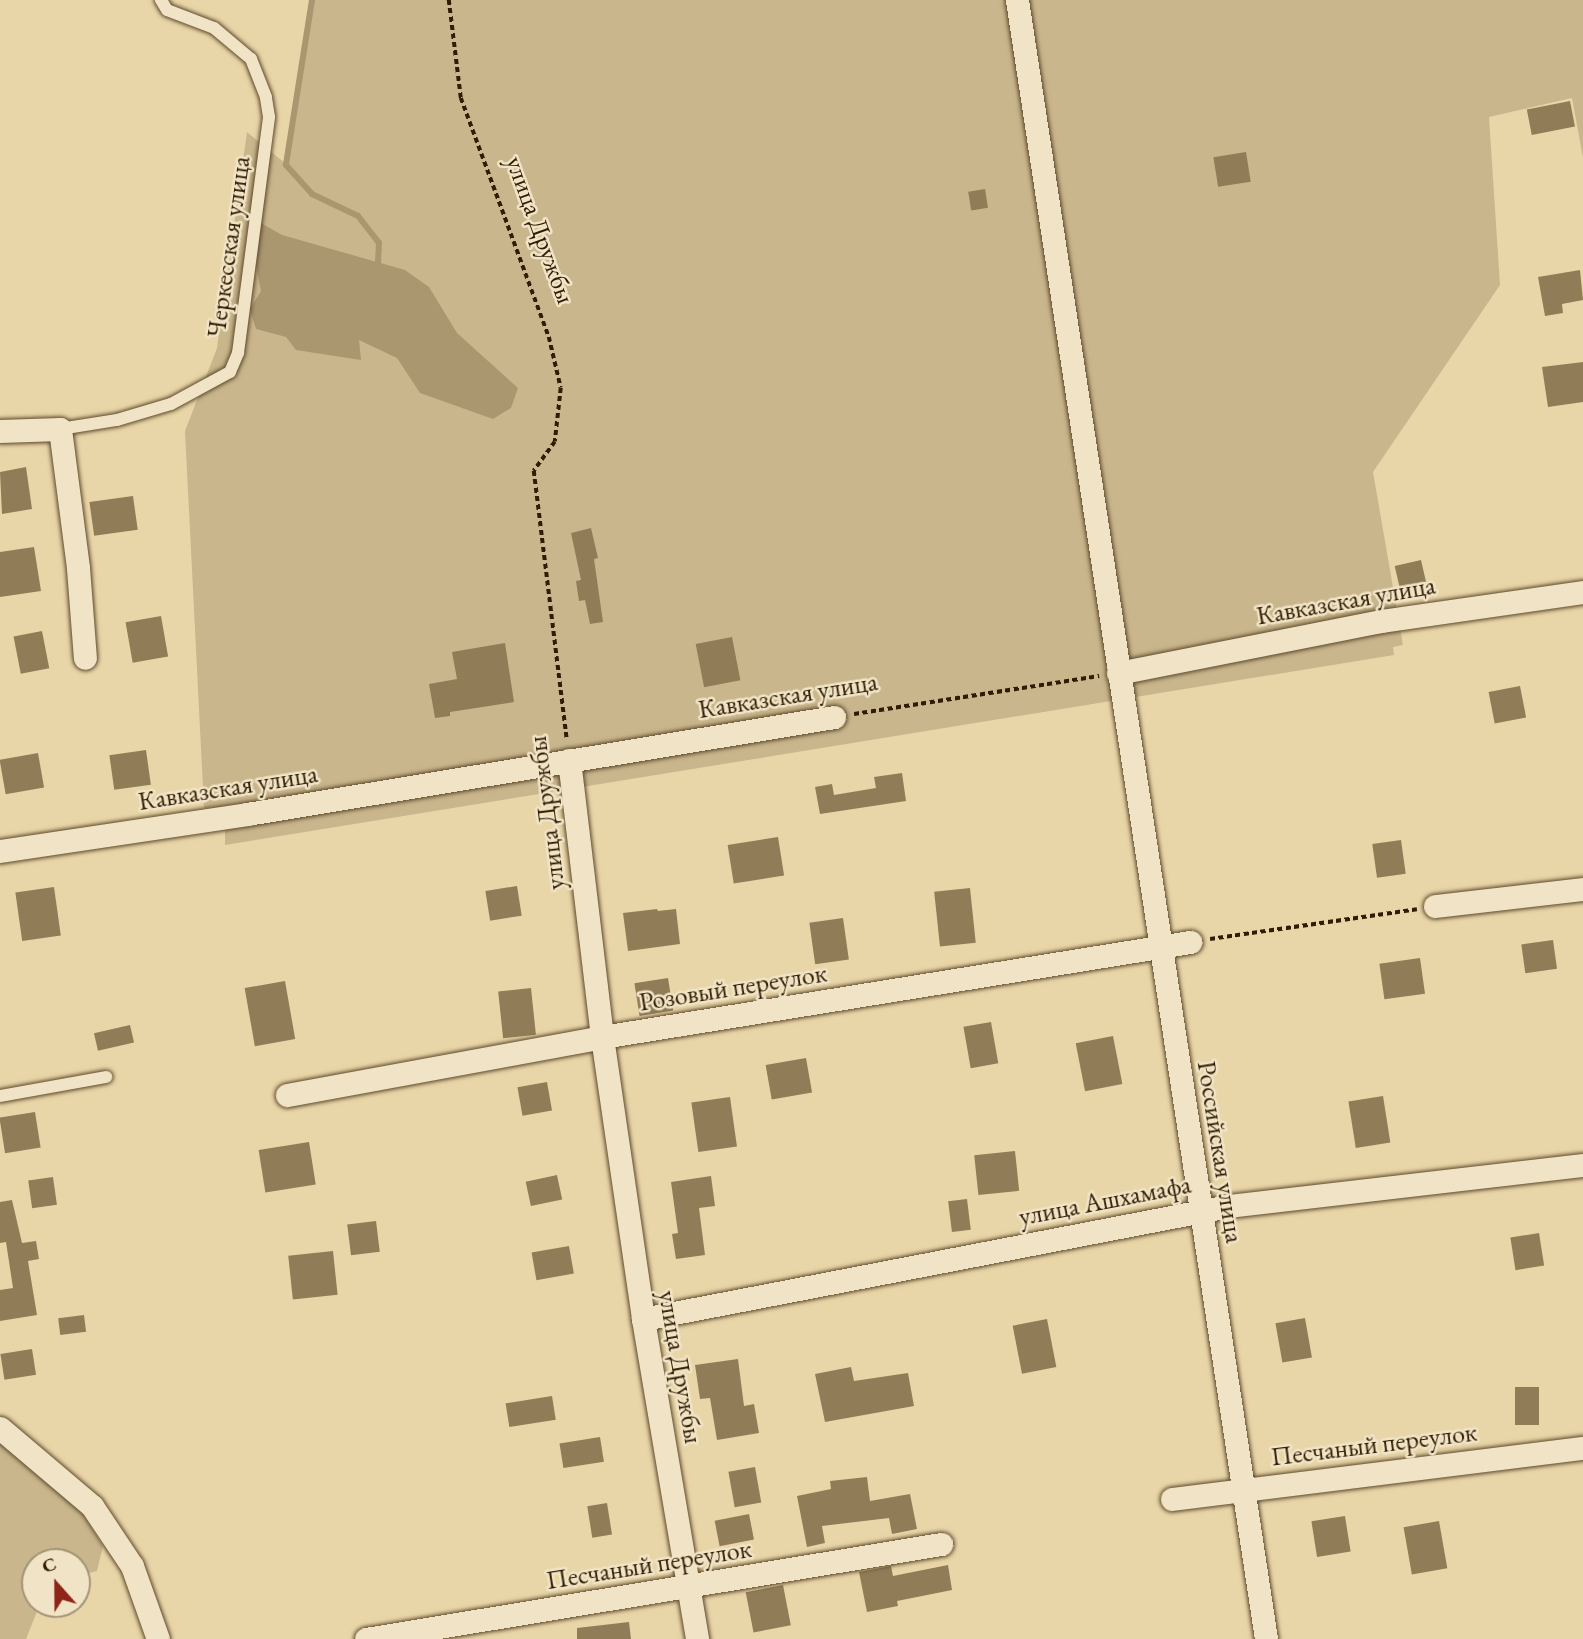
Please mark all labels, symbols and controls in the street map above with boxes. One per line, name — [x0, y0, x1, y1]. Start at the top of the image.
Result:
street label: улица Дружбы — [499, 152, 581, 308]
street label: Черкесская улица — [201, 154, 257, 340]
street label: Кавказcкая улица — [1254, 570, 1438, 632]
street label: Кавказcкая улица — [696, 666, 880, 726]
street label: улица Дружбы — [522, 734, 572, 892]
street label: Кавказcкая улица — [136, 758, 320, 818]
street label: Розовый переулок — [637, 958, 829, 1018]
street label: Российская улица — [1190, 1059, 1250, 1245]
street label: улица Ашхамафа — [1016, 1169, 1194, 1233]
street label: улица Дружбы — [651, 1288, 709, 1446]
street label: Песчаный переулок — [1269, 1417, 1479, 1473]
street label: Песчаный переулок — [544, 1533, 754, 1597]
north arrow — [21, 1548, 91, 1618]
text: С — [38, 1551, 60, 1579]

